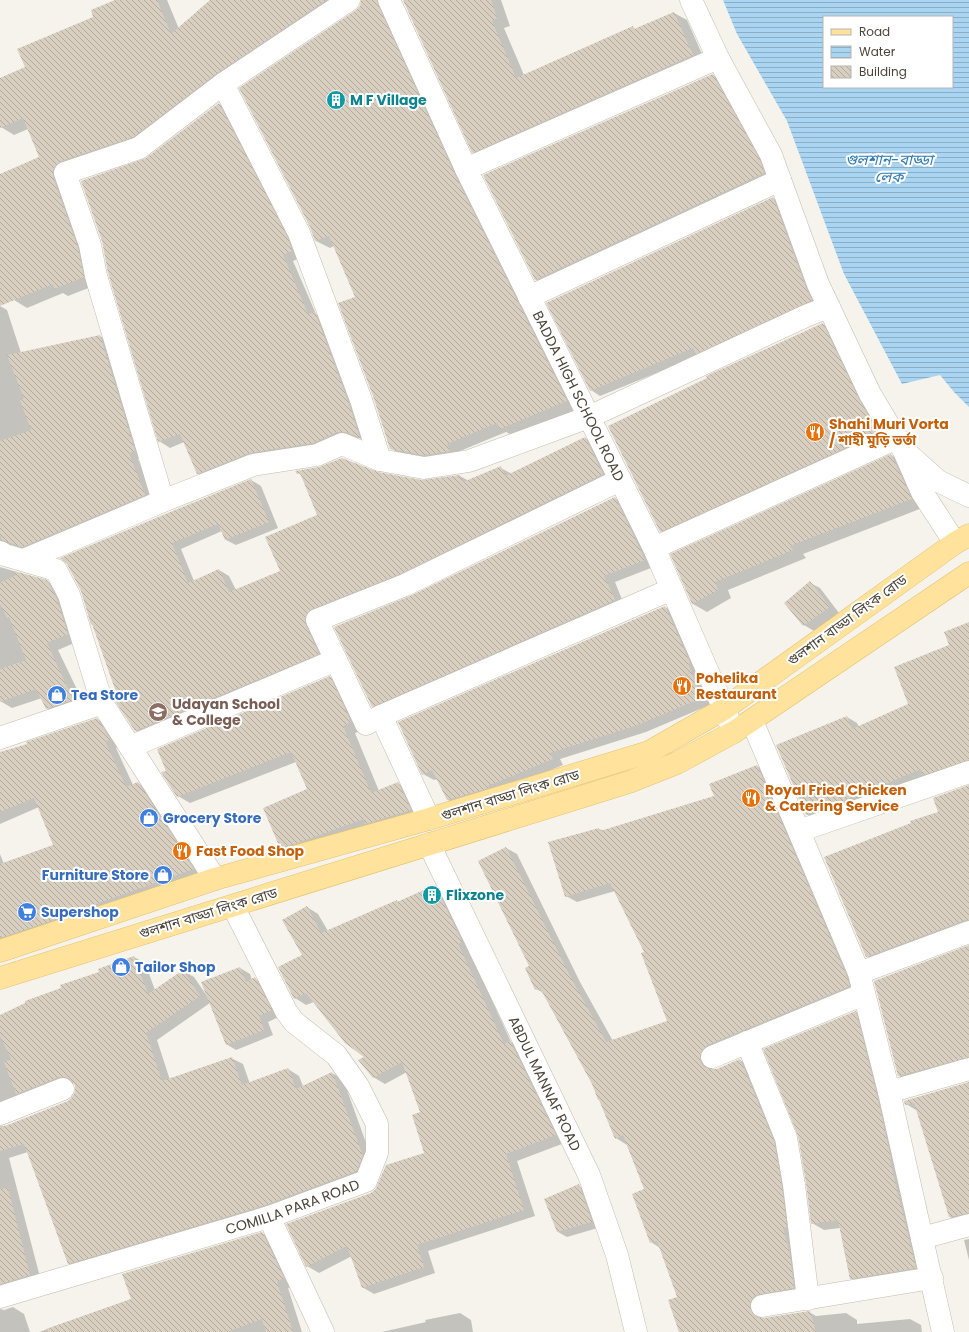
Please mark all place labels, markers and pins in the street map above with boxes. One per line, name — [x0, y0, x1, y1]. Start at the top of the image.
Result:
building icon: M F Village — [325, 89, 347, 111]
place label: M F Village — [350, 90, 427, 110]
place label: Shahi Muri Vorta / শাহী মুড়ি ভর্তা — [829, 414, 949, 450]
restaurant icon: Shahi Muri Vorta / শাহী মুড়ি ভর্তা — [804, 421, 826, 443]
place label: Pohelika Restaurant — [696, 668, 777, 704]
restaurant icon: Pohelika Restaurant — [671, 675, 693, 697]
shop icon: Tea Store — [46, 684, 68, 706]
place label: Tea Store — [71, 685, 139, 705]
place label: Udayan School & College — [172, 694, 280, 730]
school or university icon: Udayan School & College — [147, 701, 169, 723]
place label: Royal Fried Chicken & Catering Service — [765, 780, 907, 816]
restaurant icon: Royal Fried Chicken & Catering Service — [740, 787, 762, 809]
shop icon: Grocery Store — [138, 807, 160, 829]
place label: Grocery Store — [163, 808, 262, 828]
restaurant icon: Fast Food Shop — [171, 840, 193, 862]
place label: Fast Food Shop — [196, 841, 305, 861]
shop icon: Furniture Store — [152, 864, 174, 886]
place label: Furniture Store — [42, 865, 149, 885]
building icon: Flixzone — [421, 884, 443, 906]
place label: Flixzone — [446, 885, 504, 905]
supermarket icon: Supershop — [16, 901, 38, 923]
place label: Supershop — [41, 902, 119, 922]
shop icon: Tailor Shop — [110, 956, 132, 978]
place label: Tailor Shop — [135, 957, 216, 977]

